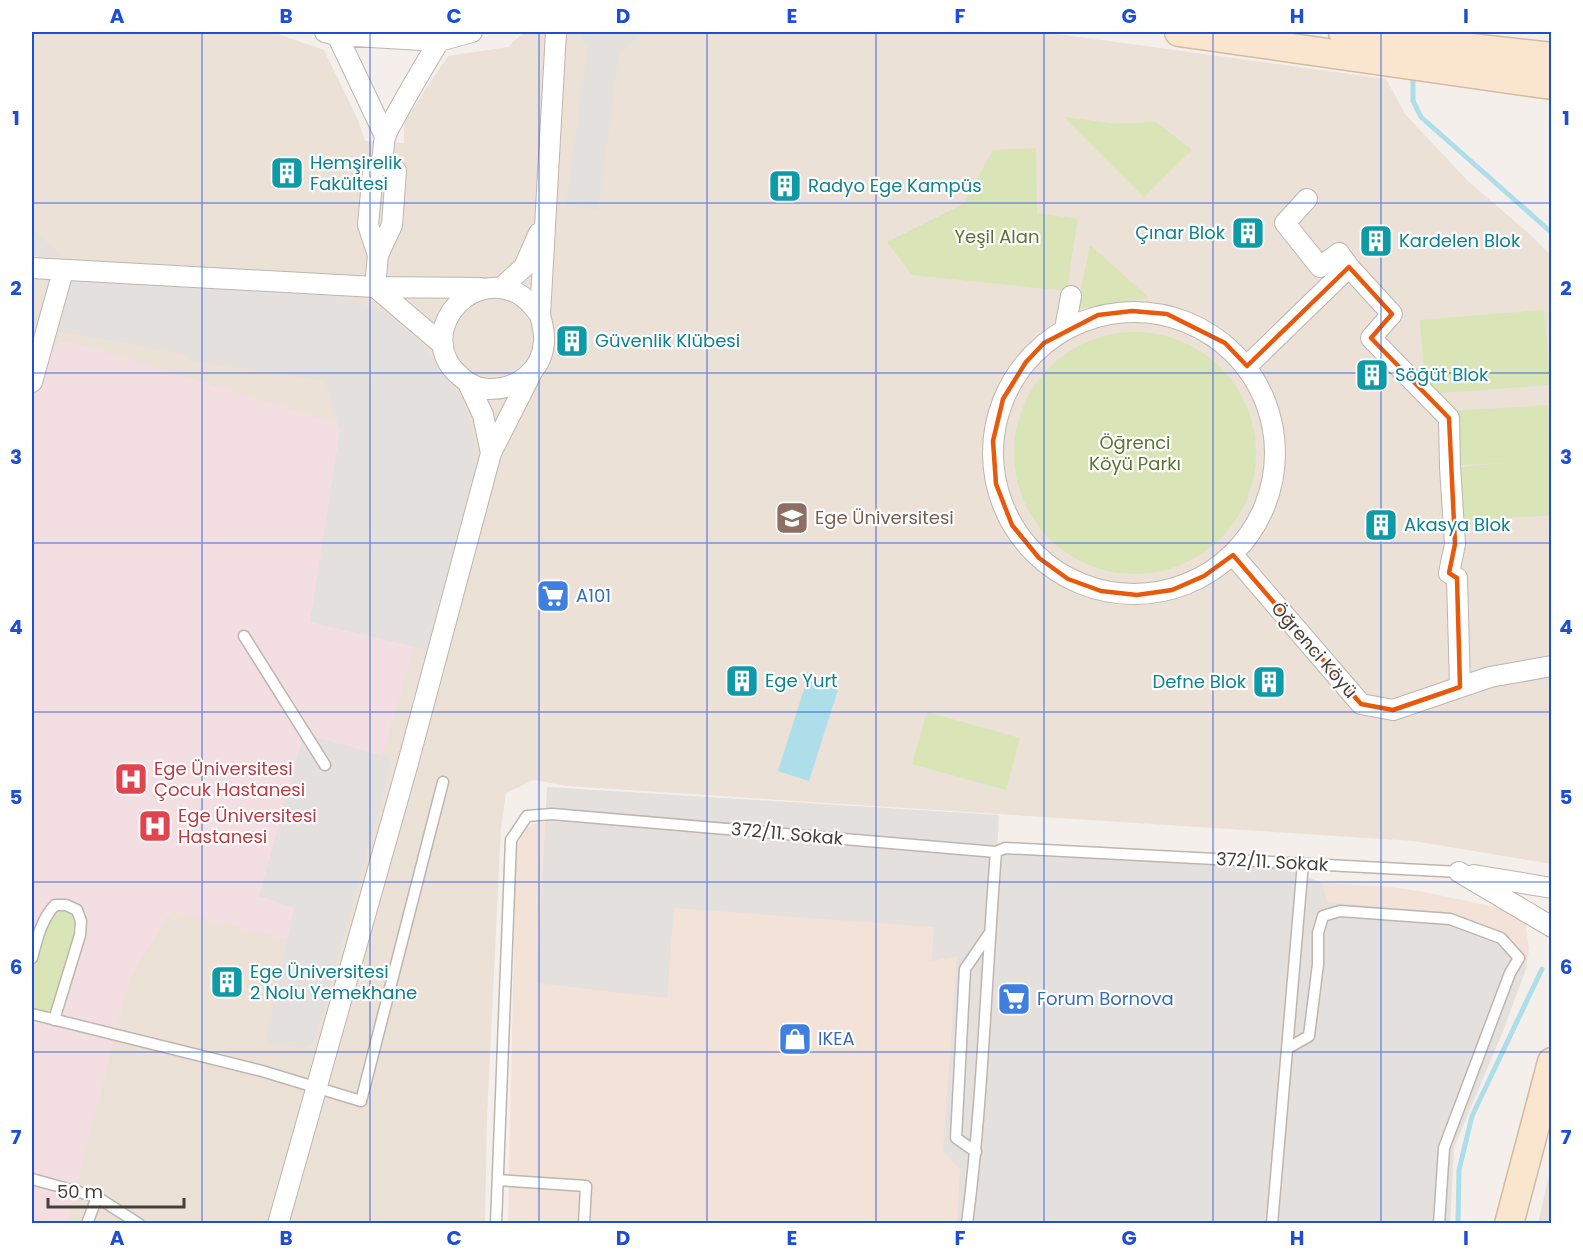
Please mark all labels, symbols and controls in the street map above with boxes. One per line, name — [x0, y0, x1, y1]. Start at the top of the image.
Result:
text: A — [110, 2, 125, 30]
text: B — [279, 2, 293, 30]
text: C — [446, 2, 462, 30]
text: D — [616, 2, 630, 30]
text: E — [787, 2, 797, 30]
text: F — [955, 2, 966, 30]
text: G — [1121, 2, 1137, 30]
text: H — [1290, 2, 1304, 30]
text: I — [1463, 2, 1469, 30]
text: 1 — [12, 104, 20, 132]
text: 1 — [1562, 104, 1570, 132]
place label: Hemşirelik Fakültesi — [310, 150, 403, 196]
building icon: Hemşirelik Fakültesi — [269, 155, 305, 191]
building icon: Radyo Ege Kampüs — [767, 168, 803, 204]
place label: Radyo Ege Kampüs — [808, 173, 982, 198]
building icon: Çınar Blok — [1230, 215, 1266, 251]
place label: Çınar Blok — [1135, 220, 1226, 245]
building icon: Kardelen Blok — [1358, 223, 1394, 259]
park label: Yeşil Alan — [955, 224, 1039, 249]
place label: Kardelen Blok — [1399, 228, 1521, 253]
text: 2 — [10, 274, 22, 302]
text: 2 — [1560, 274, 1572, 302]
building icon: Güvenlik Klübesi — [554, 323, 590, 359]
place label: Güvenlik Klübesi — [595, 328, 740, 353]
building icon: Söğüt Blok — [1354, 357, 1390, 393]
place label: Söğüt Blok — [1395, 362, 1489, 387]
park label: Öğrenci Köyü Parkı — [1089, 430, 1181, 476]
text: 3 — [10, 443, 22, 471]
text: 3 — [1560, 443, 1572, 471]
school or university icon: Ege Üniversitesi — [774, 500, 810, 536]
place label: Ege Üniversitesi — [815, 505, 954, 530]
building icon: Akasya Blok — [1363, 507, 1399, 543]
place label: Akasya Blok — [1404, 512, 1511, 537]
supermarket icon: A101 — [535, 578, 571, 614]
place label: A101 — [576, 583, 611, 608]
street label: Öğrenci Köyü — [1266, 596, 1363, 703]
text: 4 — [9, 613, 23, 641]
text: 4 — [1559, 613, 1573, 641]
building icon: Ege Yurt — [724, 663, 760, 699]
building icon: Defne Blok — [1251, 664, 1287, 700]
place label: Ege Yurt — [765, 668, 838, 693]
place label: Defne Blok — [1152, 669, 1247, 694]
place label: Ege Üniversitesi Çocuk Hastanesi — [154, 756, 305, 802]
hospital icon: Ege Üniversitesi Çocuk Hastanesi — [113, 761, 149, 797]
text: 5 — [10, 783, 23, 811]
text: 5 — [1560, 783, 1573, 811]
place label: Ege Üniversitesi Hastanesi — [178, 803, 317, 849]
hospital icon: Ege Üniversitesi Hastanesi — [137, 808, 173, 844]
street label: 372/11. Sokak — [730, 816, 845, 851]
street label: 372/11. Sokak — [1215, 846, 1329, 877]
text: 6 — [10, 953, 22, 981]
text: 6 — [1560, 953, 1572, 981]
place label: Ege Üniversitesi 2 Nolu Yemekhane — [250, 959, 417, 1005]
building icon: Ege Üniversitesi 2 Nolu Yemekhane — [209, 964, 245, 1000]
supermarket icon: Forum Bornova — [996, 981, 1032, 1017]
place label: Forum Bornova — [1037, 986, 1174, 1011]
shop icon: IKEA — [777, 1021, 813, 1057]
place label: IKEA — [818, 1026, 855, 1051]
text: 7 — [11, 1123, 22, 1151]
text: 7 — [1561, 1123, 1572, 1151]
scale bar — [48, 1171, 184, 1209]
text: 50 m — [57, 1179, 103, 1204]
text: A — [110, 1224, 125, 1252]
text: B — [279, 1224, 293, 1252]
text: C — [446, 1224, 462, 1252]
text: D — [616, 1224, 630, 1252]
text: E — [787, 1224, 797, 1252]
text: F — [955, 1224, 966, 1252]
text: G — [1121, 1224, 1137, 1252]
text: H — [1290, 1224, 1304, 1252]
text: I — [1463, 1224, 1469, 1252]

